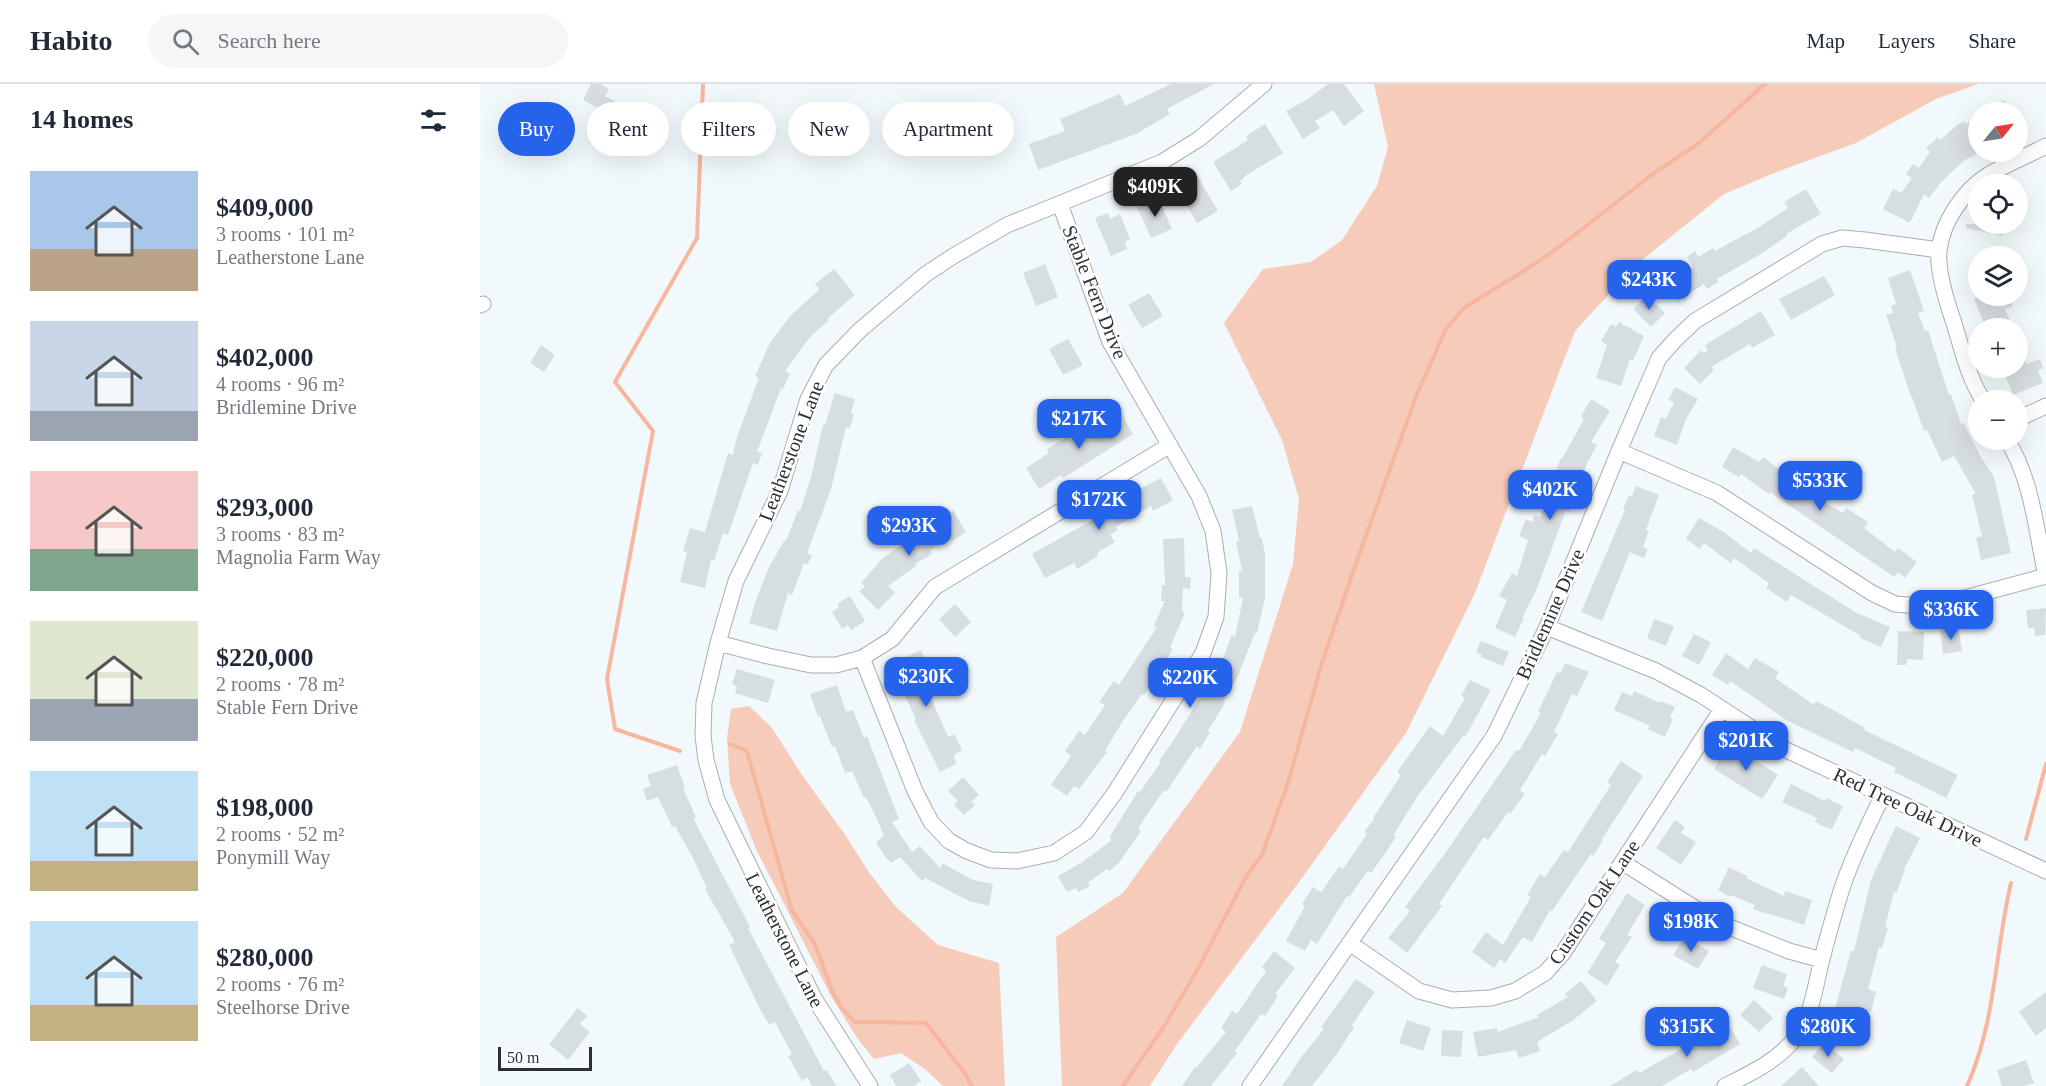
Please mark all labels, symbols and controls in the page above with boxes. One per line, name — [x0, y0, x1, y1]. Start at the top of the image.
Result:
search box — [148, 14, 568, 68]
text: Habito — [30, 25, 112, 56]
icon: search — [169, 25, 202, 58]
text: Search here — [217, 28, 321, 53]
text: Map — [1807, 29, 1845, 53]
text: Layers — [1878, 29, 1935, 53]
text: Share — [1968, 29, 2016, 53]
chip: Buy — [498, 102, 575, 156]
chip: Rent — [587, 102, 669, 156]
chip: Filters — [681, 102, 776, 156]
chip: New — [788, 102, 870, 156]
chip: Apartment — [882, 102, 1014, 156]
north arrow — [1968, 102, 2028, 162]
map controls — [1968, 102, 2028, 450]
icon: filters — [417, 104, 450, 137]
text: 14 homes — [30, 105, 133, 134]
pin: $409K — [1113, 167, 1197, 218]
button: locate — [1968, 174, 2028, 234]
text: $409K — [1127, 175, 1183, 197]
text: $409,000 — [216, 193, 314, 222]
icon: home — [78, 195, 150, 267]
street label: Stable Fern Drive — [1058, 222, 1132, 362]
text: 3 rooms · 101 m² — [216, 223, 354, 245]
text: Leatherstone Lane — [216, 246, 364, 268]
button: layers — [1968, 246, 2028, 306]
pin: $243K — [1607, 260, 1691, 311]
text: $243K — [1621, 268, 1677, 290]
button: + — [1968, 318, 2028, 378]
text: $402,000 — [216, 343, 314, 372]
icon: home — [78, 345, 150, 417]
text: 4 rooms · 96 m² — [216, 373, 344, 395]
street label: Leatherstone Lane — [754, 378, 828, 524]
button: − — [1968, 390, 2028, 450]
text: Bridlemine Drive — [216, 396, 357, 418]
pin: $217K — [1037, 399, 1121, 450]
text: $217K — [1051, 407, 1107, 429]
pin: $533K — [1778, 461, 1862, 512]
text: $533K — [1792, 469, 1848, 491]
pin: $402K — [1508, 470, 1592, 521]
text: $402K — [1522, 478, 1578, 500]
pin: $172K — [1057, 480, 1141, 531]
text: $172K — [1071, 488, 1127, 510]
text: $293,000 — [216, 493, 314, 522]
icon: home — [78, 495, 150, 567]
pin: $293K — [867, 506, 951, 557]
text: $293K — [881, 514, 937, 536]
text: 3 rooms · 83 m² — [216, 523, 344, 545]
street label: Bridlemine Drive — [1511, 545, 1589, 683]
text: Magnolia Farm Way — [216, 546, 381, 568]
pin: $336K — [1909, 590, 1993, 641]
text: $336K — [1923, 598, 1979, 620]
text: $220,000 — [216, 643, 314, 672]
icon: home — [78, 645, 150, 717]
pin: $230K — [884, 657, 968, 708]
pin: $220K — [1148, 658, 1232, 709]
text: $230K — [898, 665, 954, 687]
text: $220K — [1162, 666, 1218, 688]
text: 2 rooms · 78 m² — [216, 673, 344, 695]
text: Stable Fern Drive — [216, 696, 358, 718]
pin: $201K — [1704, 721, 1788, 772]
text: $201K — [1718, 729, 1774, 751]
street label: Red Tree Oak Drive — [1830, 763, 1986, 851]
text: $198,000 — [216, 793, 314, 822]
icon: home — [78, 795, 150, 867]
text: 2 rooms · 52 m² — [216, 823, 344, 845]
street label: Custom Oak Lane — [1544, 835, 1644, 968]
text: Ponymill Way — [216, 846, 330, 868]
street label: Leatherstone Lane — [742, 869, 829, 1011]
pin: $198K — [1649, 902, 1733, 953]
text: $198K — [1663, 910, 1719, 932]
text: $280,000 — [216, 943, 314, 972]
icon: home — [78, 945, 150, 1017]
text: 2 rooms · 76 m² — [216, 973, 344, 995]
text: Steelhorse Drive — [216, 996, 350, 1018]
pin: $315K — [1645, 1007, 1729, 1058]
pin: $280K — [1786, 1007, 1870, 1058]
text: $315K — [1659, 1015, 1715, 1037]
text: $280K — [1800, 1015, 1856, 1037]
scale bar — [498, 1044, 592, 1072]
text: 50 m — [507, 1049, 539, 1066]

